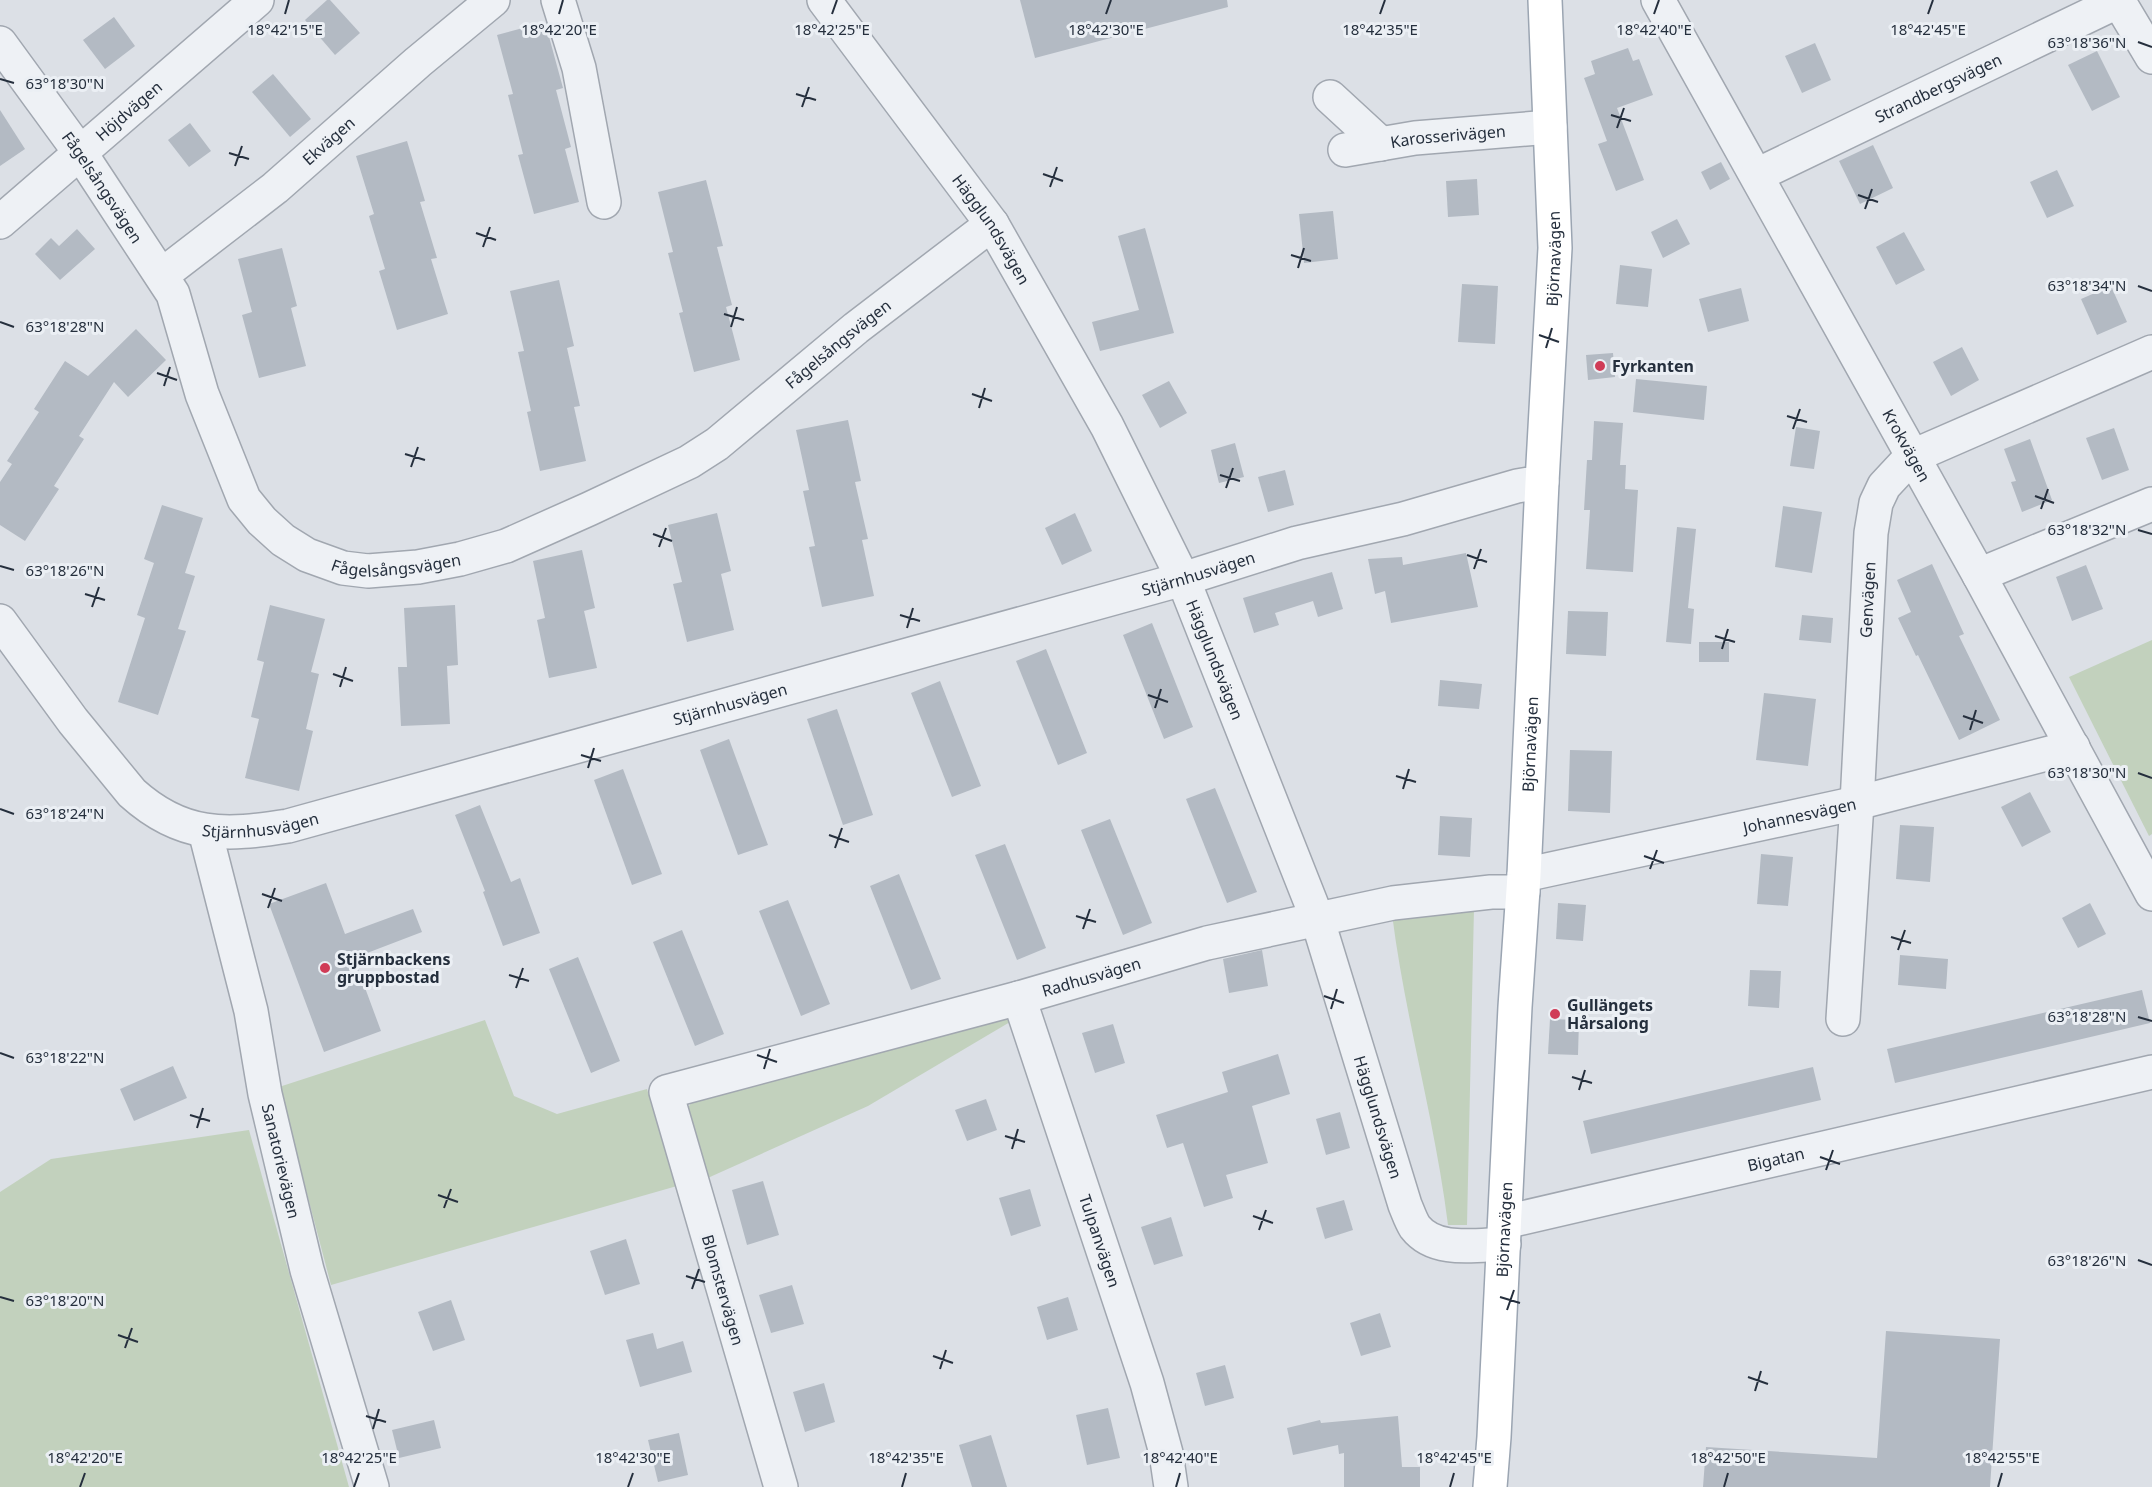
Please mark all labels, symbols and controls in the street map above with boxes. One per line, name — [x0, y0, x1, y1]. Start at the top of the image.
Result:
text: 18°42'15"E — [247, 19, 323, 39]
text: 18°42'20"E — [521, 19, 597, 39]
text: 18°42'25"E — [794, 19, 870, 39]
text: 18°42'30"E — [1068, 19, 1144, 39]
text: 18°42'35"E — [1342, 19, 1418, 39]
text: 18°42'40"E — [1616, 19, 1692, 39]
text: 18°42'45"E — [1890, 19, 1966, 39]
text: 63°18'36"N — [2048, 32, 2126, 52]
street label: Strandbergsvägen — [1871, 48, 2005, 128]
text: 63°18'30"N — [26, 73, 104, 93]
street label: Höjdvägen — [91, 76, 167, 146]
street label: Ekvägen — [298, 112, 360, 170]
street label: Karosserivägen — [1389, 120, 1507, 153]
street label: Fågelsångsvägen — [57, 127, 148, 248]
street label: Hägglundsvägen — [947, 169, 1035, 288]
street label: Björnavägen — [1541, 211, 1566, 307]
text: 63°18'34"N — [2048, 275, 2126, 295]
street label: Fågelsångsvägen — [780, 294, 895, 394]
text: 63°18'28"N — [26, 316, 104, 336]
place label: Fyrkanten — [1612, 355, 1694, 377]
marker: Fyrkanten — [1593, 359, 1607, 373]
street label: Krokvägen — [1877, 405, 1936, 486]
text: 63°18'32"N — [2048, 519, 2126, 539]
street label: Stjärnhusvägen — [1139, 546, 1258, 601]
street label: Fågelsångsvägen — [328, 548, 463, 582]
text: 63°18'26"N — [26, 560, 104, 580]
street label: Genvägen — [1855, 561, 1881, 638]
street label: Hägglundsvägen — [1181, 596, 1249, 723]
street label: Stjärnhusvägen — [670, 678, 790, 730]
street label: Björnavägen — [1517, 696, 1543, 792]
text: 63°18'30"N — [2048, 762, 2126, 782]
street label: Johannesvägen — [1739, 792, 1858, 839]
text: 63°18'24"N — [26, 803, 104, 823]
street label: Stjärnhusvägen — [201, 807, 321, 843]
place label: Stjärnbackens gruppbostad — [337, 948, 451, 988]
street label: Radhusvägen — [1039, 952, 1143, 1002]
marker: Stjärnbackens gruppbostad — [318, 961, 332, 975]
place label: Gullängets Hårsalong — [1567, 994, 1653, 1034]
text: 63°18'28"N — [2048, 1006, 2126, 1026]
marker: Gullängets Hårsalong — [1548, 1007, 1562, 1021]
text: 63°18'22"N — [26, 1047, 104, 1067]
street label: Hägglundsvägen — [1349, 1053, 1407, 1181]
street label: Sanatorievägen — [257, 1101, 305, 1221]
street label: Bigatan — [1745, 1142, 1807, 1176]
street label: Björnavägen — [1491, 1181, 1517, 1278]
street label: Tulpanvägen — [1074, 1192, 1125, 1290]
street label: Blomstervägen — [697, 1232, 749, 1348]
text: 63°18'26"N — [2048, 1250, 2126, 1270]
text: 63°18'20"N — [26, 1290, 104, 1310]
text: 18°42'20"E — [47, 1447, 123, 1467]
text: 18°42'25"E — [321, 1447, 397, 1467]
text: 18°42'30"E — [595, 1447, 671, 1467]
text: 18°42'35"E — [868, 1447, 944, 1467]
text: 18°42'40"E — [1142, 1447, 1218, 1467]
text: 18°42'45"E — [1416, 1447, 1492, 1467]
text: 18°42'50"E — [1690, 1447, 1766, 1467]
text: 18°42'55"E — [1964, 1447, 2040, 1467]

